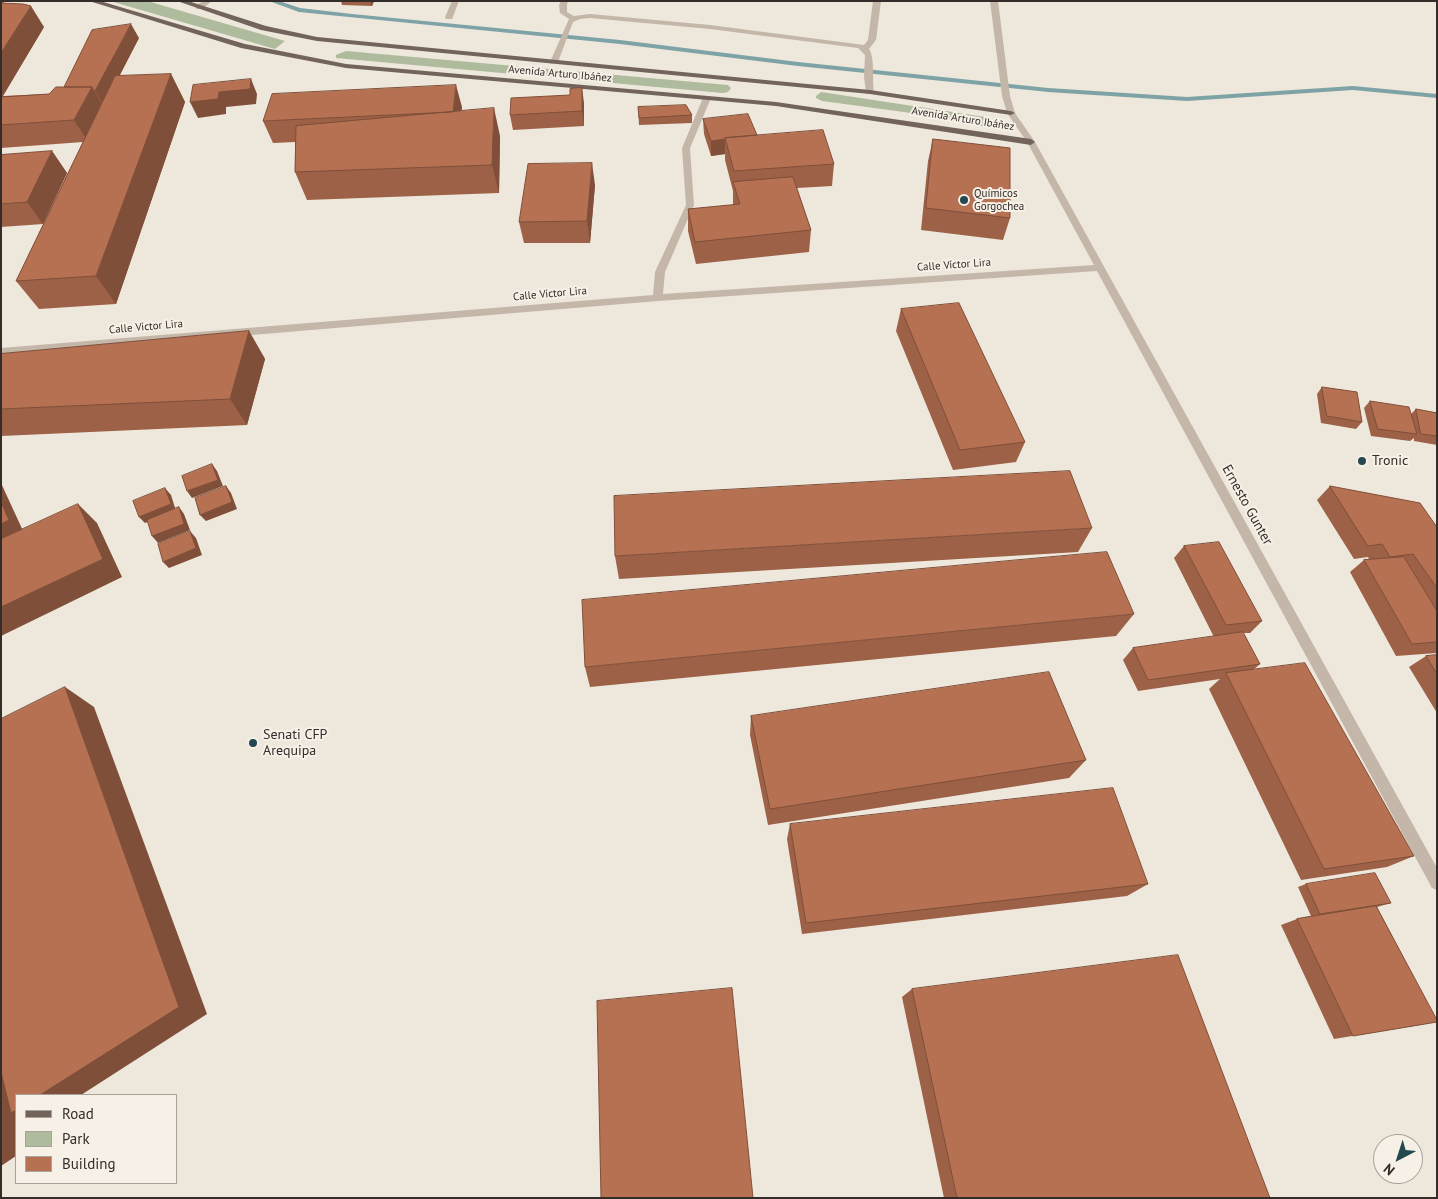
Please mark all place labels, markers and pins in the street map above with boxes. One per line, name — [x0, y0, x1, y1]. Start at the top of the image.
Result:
place label: Químicos Gorgochea — [974, 187, 1024, 213]
marker: Químicos Gorgochea — [958, 194, 970, 206]
place label: Tronic — [1372, 453, 1408, 469]
marker: Tronic — [1356, 455, 1368, 467]
place label: Senati CFP Arequipa — [263, 727, 327, 760]
marker: Senati CFP Arequipa — [247, 737, 259, 749]

